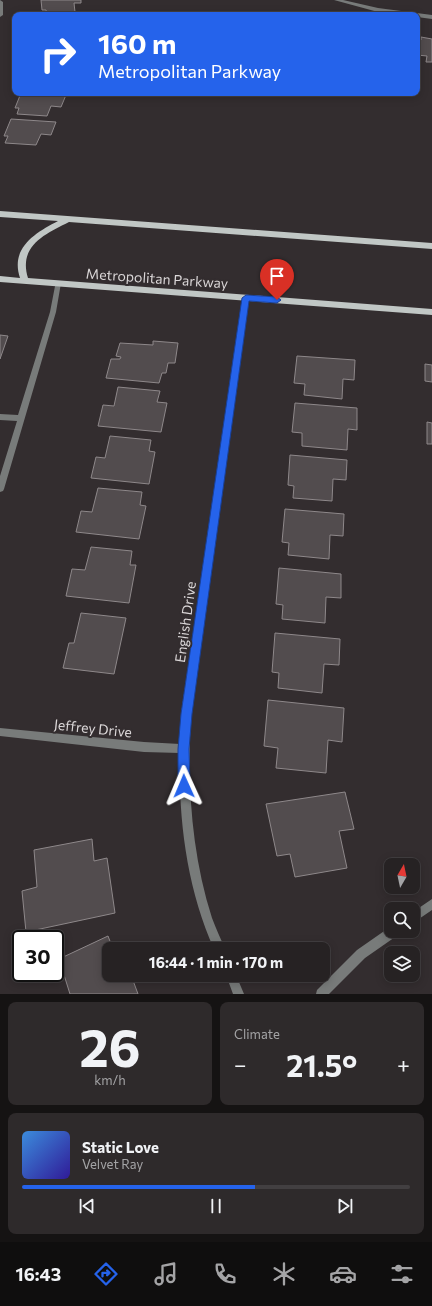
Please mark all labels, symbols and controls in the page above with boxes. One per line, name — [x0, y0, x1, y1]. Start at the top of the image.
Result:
text: 160 m — [98, 26, 176, 60]
icon: right — [32, 28, 84, 80]
text: Metropolitan Parkway — [98, 60, 281, 82]
pin — [260, 259, 294, 300]
street label: Metropolitan Parkway — [85, 265, 229, 291]
icon: arrive — [266, 265, 288, 287]
street label: English Drive — [171, 580, 199, 664]
street label: Jeffrey Drive — [53, 715, 133, 741]
position arrow — [163, 765, 205, 807]
north arrow — [384, 858, 420, 894]
map controls — [384, 858, 420, 982]
button: search — [384, 902, 420, 938]
speed limit sign: 30 — [12, 930, 64, 982]
button: layers — [384, 946, 420, 982]
text: 16:44 · 1 min · 170 m — [149, 953, 283, 971]
text: 26 — [79, 1014, 141, 1078]
text: Climate — [234, 1026, 280, 1042]
text: 21.5° — [286, 1046, 357, 1083]
text: − — [234, 1051, 247, 1078]
text: + — [397, 1051, 410, 1078]
text: km/h — [94, 1072, 126, 1088]
text: Static Love — [82, 1138, 159, 1156]
text: Velvet Ray — [82, 1156, 143, 1172]
icon: previous — [76, 1195, 98, 1217]
icon: pause — [205, 1195, 227, 1217]
icon: next — [334, 1195, 356, 1217]
icon: directions — [92, 1260, 120, 1288]
icon: music — [152, 1260, 180, 1288]
icon: phone — [211, 1260, 239, 1288]
icon: climate — [270, 1260, 298, 1288]
icon: car — [329, 1260, 357, 1288]
icon: filters — [388, 1260, 416, 1288]
text: 16:43 — [16, 1263, 61, 1285]

